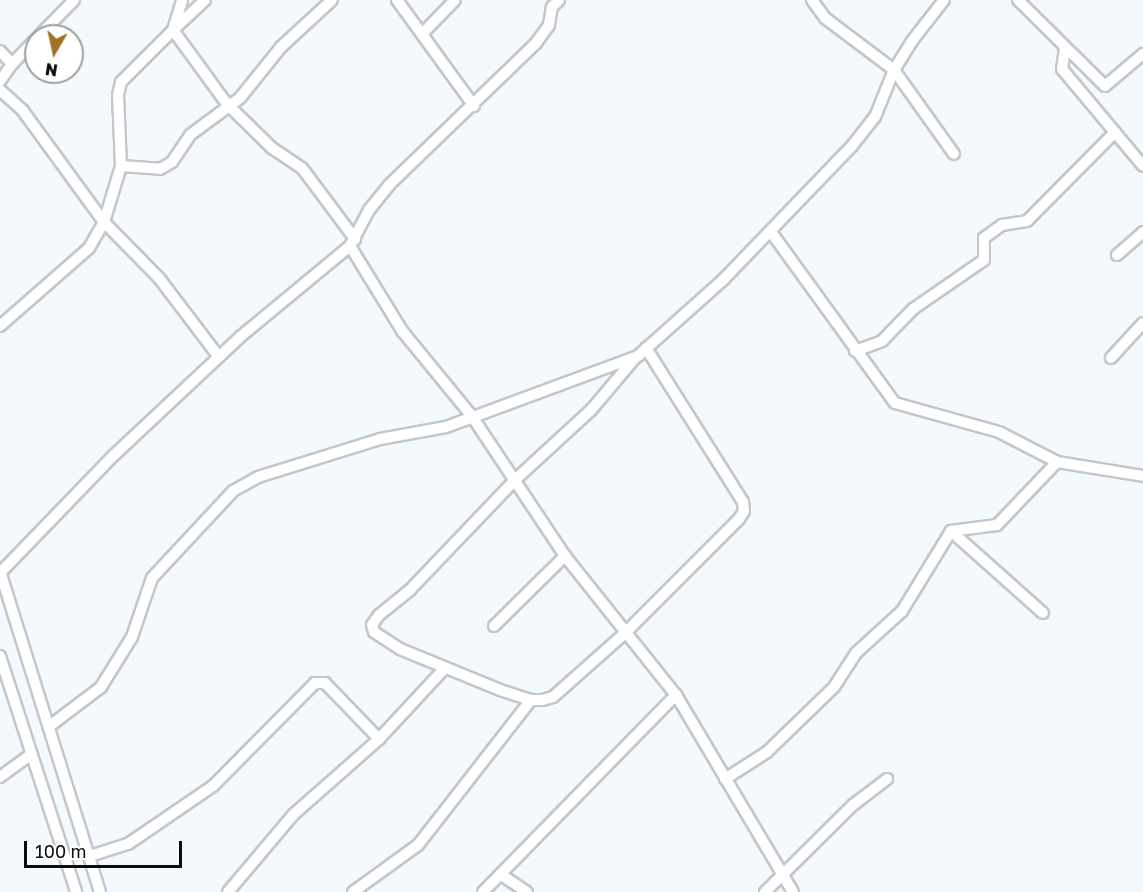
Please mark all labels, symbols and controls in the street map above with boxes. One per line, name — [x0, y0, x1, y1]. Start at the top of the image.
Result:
north arrow — [24, 24, 84, 84]
text: N — [44, 59, 59, 81]
scale bar — [27, 829, 184, 867]
text: 100 m — [35, 840, 86, 862]

